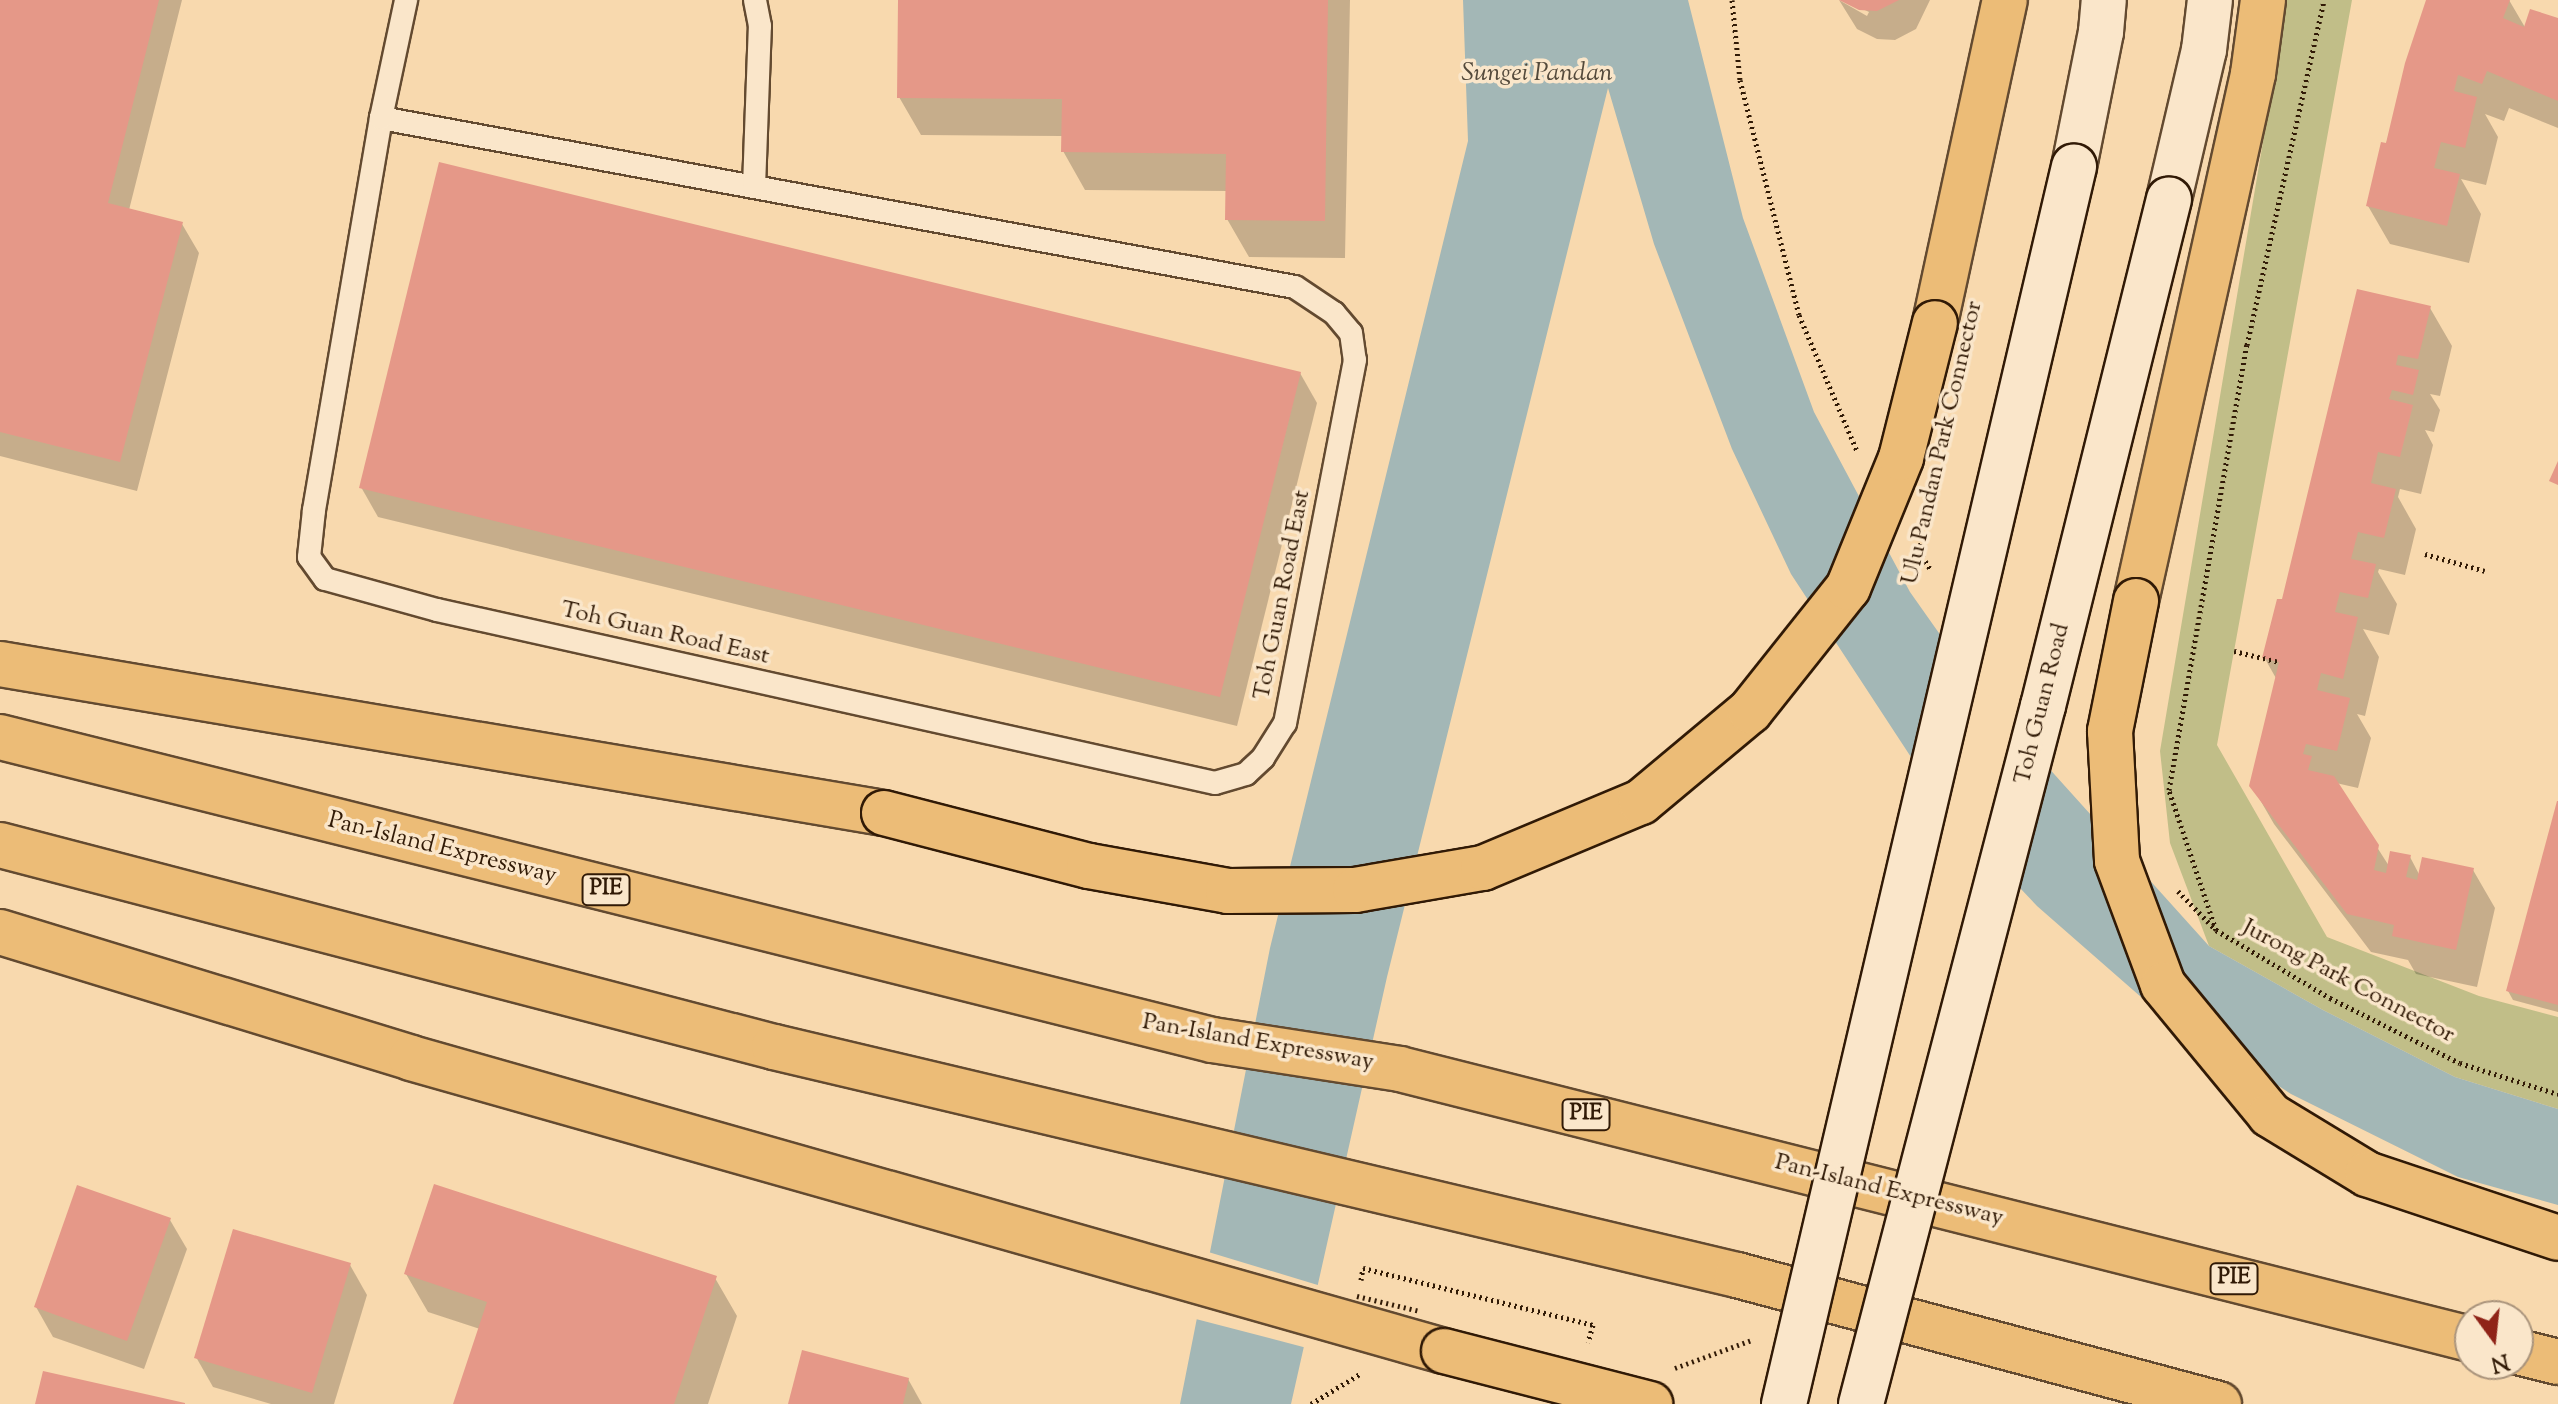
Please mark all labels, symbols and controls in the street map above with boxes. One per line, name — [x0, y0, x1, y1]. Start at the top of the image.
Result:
water label: Sungei Pandan — [1461, 58, 1613, 90]
street label: Ulu Pandan Park Connector — [1896, 298, 1990, 588]
street label: Toh Guan Road East — [1249, 488, 1317, 702]
street label: Toh Guan Road East — [558, 596, 772, 672]
street label: Toh Guan Road — [2009, 621, 2077, 787]
street label: Pan-Island Expressway — [325, 807, 559, 891]
road number: PIE — [580, 872, 632, 908]
street label: Jurong Park Connector — [2237, 914, 2459, 1050]
street label: Pan-Island Expressway — [1140, 1008, 1376, 1078]
road number: PIE — [1560, 1097, 1612, 1133]
street label: Pan-Island Expressway — [1772, 1149, 2006, 1233]
road number: PIE — [2208, 1261, 2260, 1297]
north arrow — [2454, 1300, 2534, 1380]
text: N — [2487, 1344, 2512, 1379]

